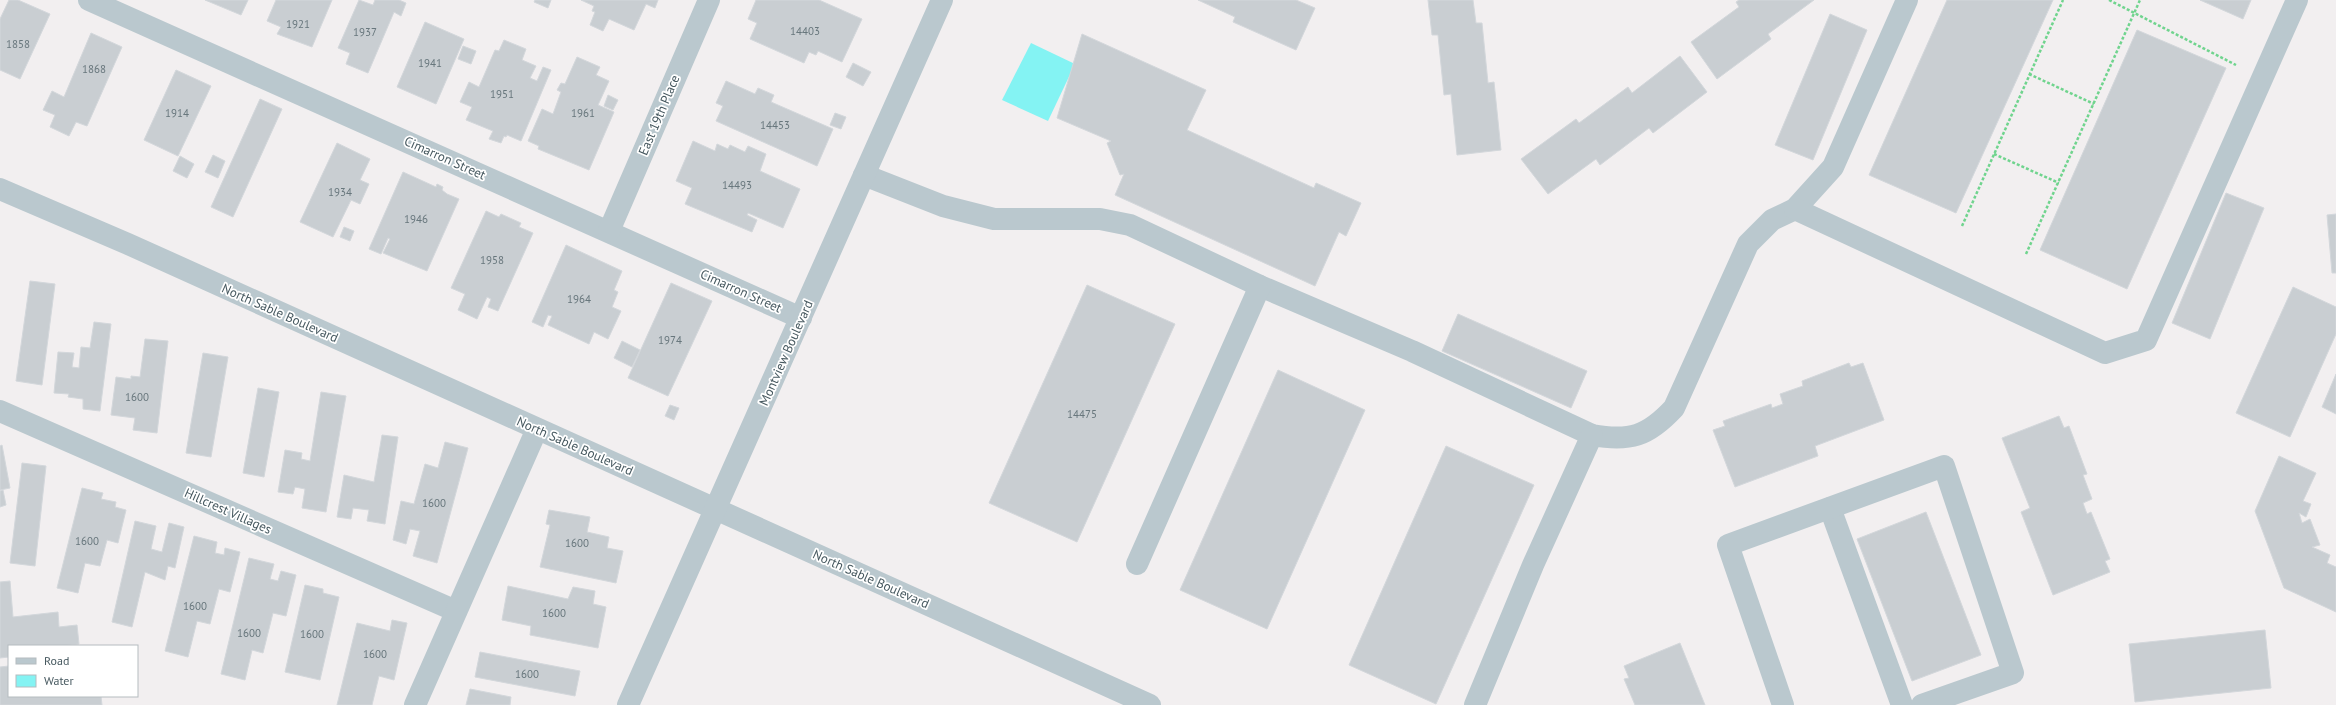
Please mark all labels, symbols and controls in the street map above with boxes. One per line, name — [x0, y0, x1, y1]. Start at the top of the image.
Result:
house number: 1921 — [286, 17, 310, 31]
house number: 14403 — [790, 24, 820, 38]
house number: 1937 — [353, 25, 377, 39]
house number: 1858 — [6, 37, 30, 51]
house number: 1941 — [418, 56, 442, 70]
house number: 1868 — [82, 62, 106, 76]
street label: East 19th Place — [634, 72, 684, 158]
house number: 1951 — [490, 87, 514, 101]
house number: 1914 — [165, 106, 189, 120]
house number: 1961 — [571, 106, 595, 120]
house number: 14453 — [760, 118, 790, 132]
street label: Cimarron Street — [402, 132, 489, 184]
house number: 14493 — [722, 178, 752, 192]
house number: 1934 — [328, 185, 352, 199]
house number: 1946 — [404, 212, 428, 226]
house number: 1958 — [480, 253, 504, 267]
street label: Cimarron Street — [698, 265, 785, 317]
street label: North Sable Boulevard — [219, 280, 341, 346]
house number: 1964 — [567, 292, 591, 306]
street label: Montview Boulevard — [755, 298, 817, 408]
house number: 1974 — [658, 333, 682, 347]
house number: 1600 — [125, 390, 149, 404]
house number: 14475 — [1067, 407, 1097, 421]
street label: North Sable Boulevard — [514, 413, 636, 479]
street label: Hillcrest Villages — [182, 484, 274, 538]
house number: 1600 — [422, 496, 446, 510]
house number: 1600 — [75, 534, 99, 548]
house number: 1600 — [565, 536, 589, 550]
street label: North Sable Boulevard — [810, 546, 932, 612]
house number: 1600 — [183, 599, 207, 613]
house number: 1600 — [542, 606, 566, 620]
house number: 1600 — [237, 626, 261, 640]
house number: 1600 — [300, 627, 324, 641]
legend — [8, 645, 138, 697]
house number: 1600 — [363, 647, 387, 661]
text: Road — [44, 653, 69, 668]
house number: 1600 — [515, 667, 539, 681]
text: Water — [44, 673, 74, 688]

